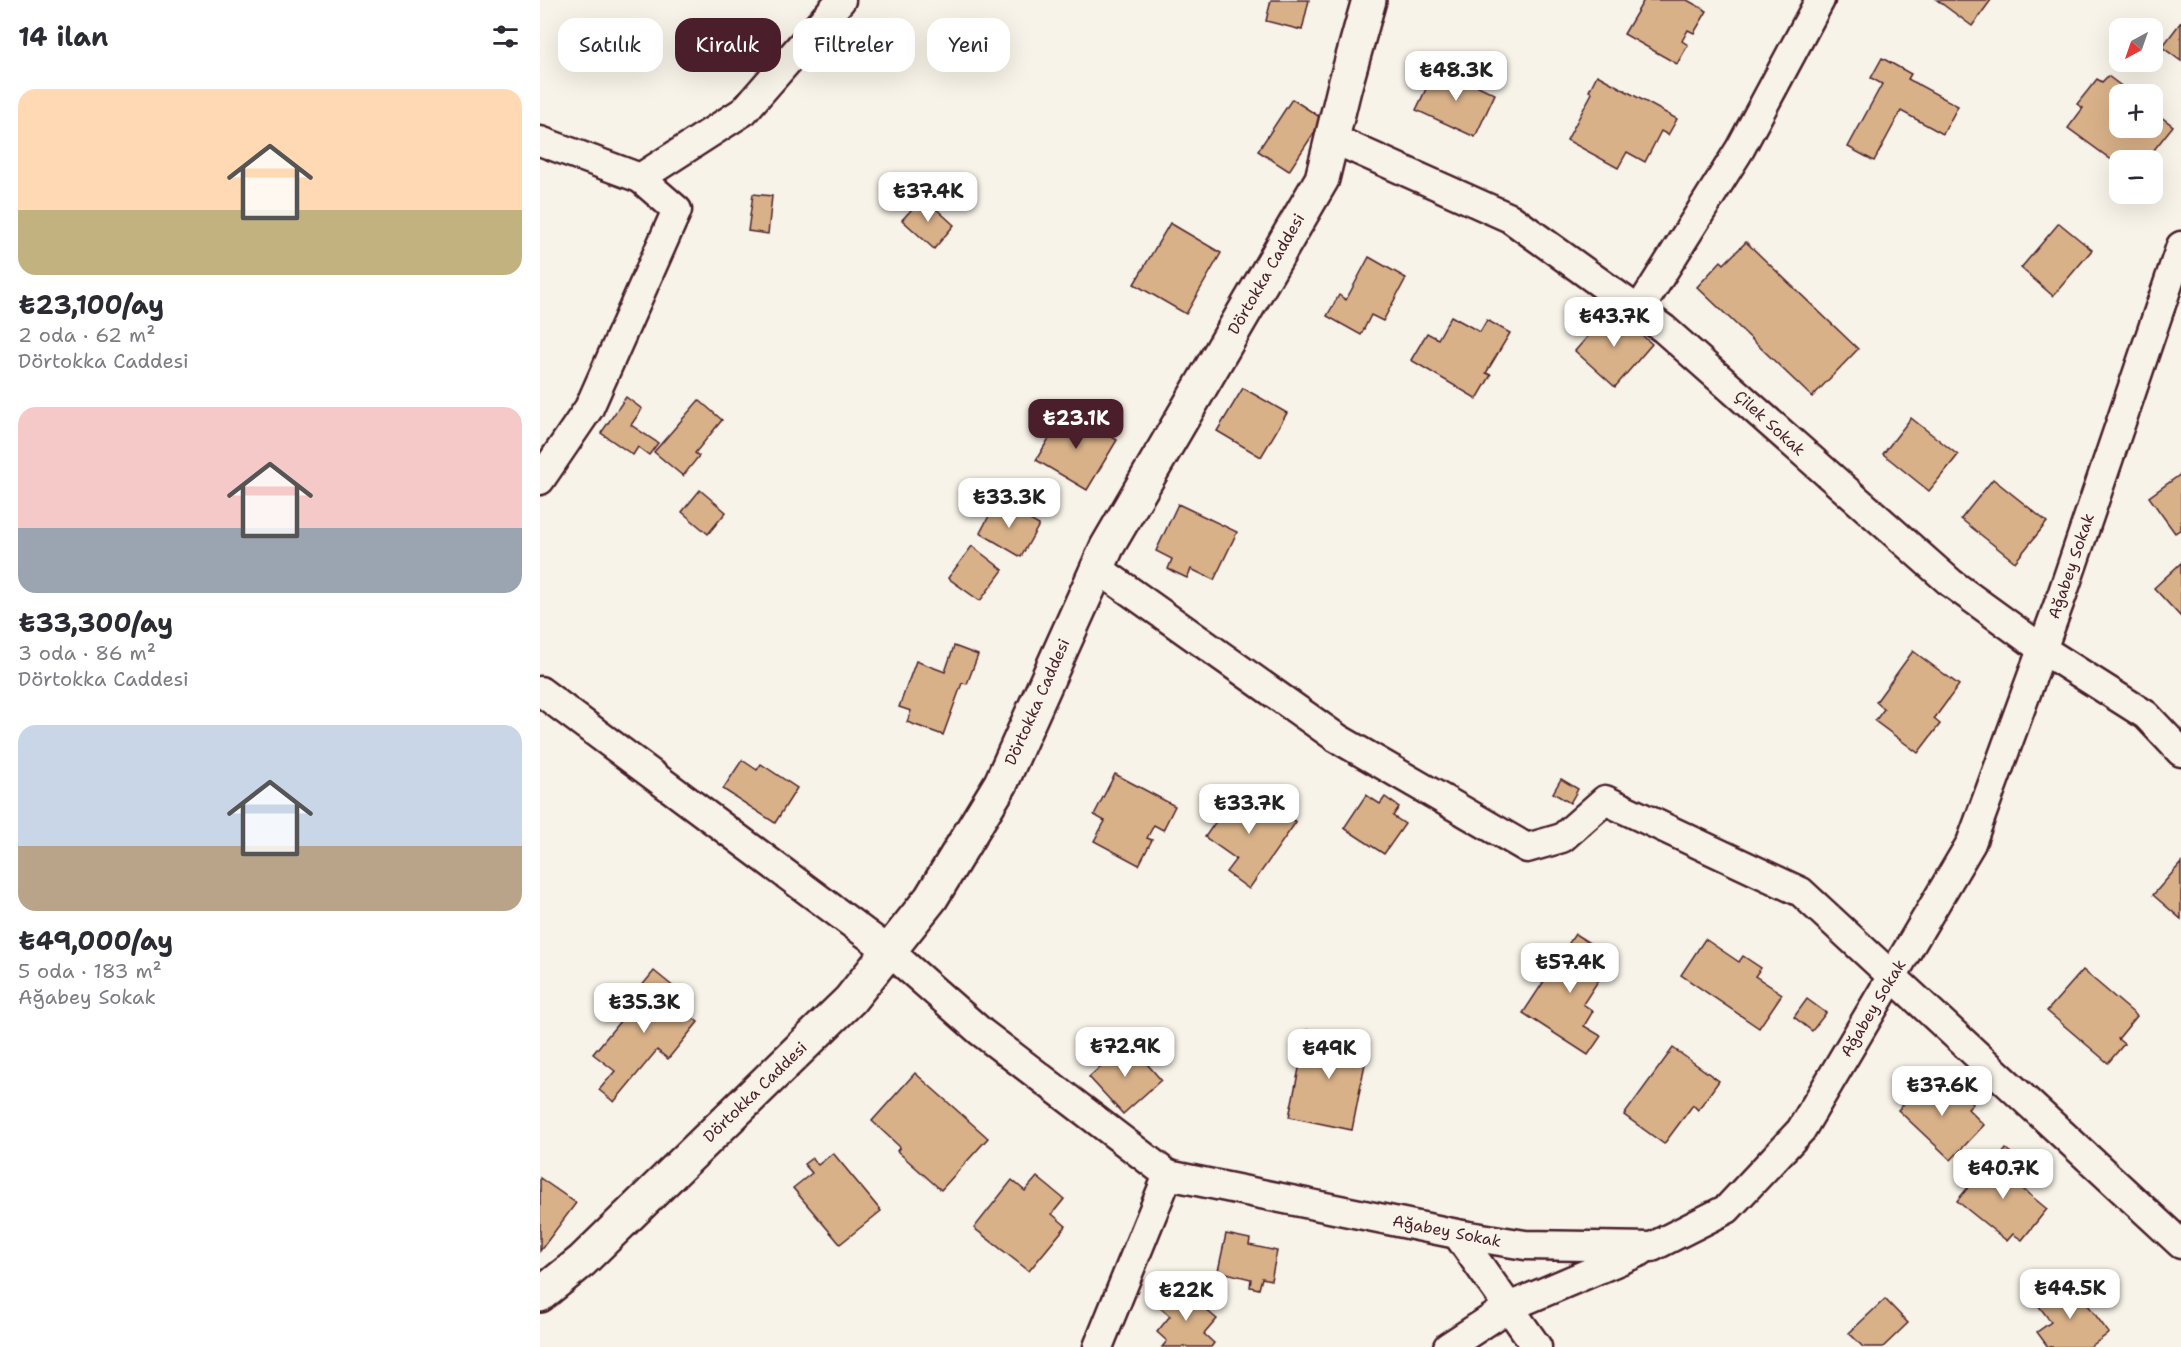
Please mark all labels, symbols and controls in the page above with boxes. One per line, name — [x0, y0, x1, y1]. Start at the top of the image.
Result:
chip: Satılık — [558, 18, 663, 72]
chip: Kiralık — [675, 18, 781, 72]
chip: Filtreler — [793, 18, 915, 72]
chip: Yeni — [927, 18, 1010, 72]
north arrow — [2109, 18, 2163, 72]
map controls — [2109, 18, 2163, 204]
text: 14 ilan — [18, 19, 108, 54]
icon: filters — [489, 20, 522, 53]
pin: ₺48.3K — [1407, 51, 1505, 102]
text: ₺48.3K — [1419, 57, 1493, 83]
button: + — [2109, 84, 2163, 138]
icon: home — [216, 128, 324, 236]
button: − — [2109, 150, 2163, 204]
pin: ₺37.4K — [879, 172, 977, 223]
text: ₺37.4K — [892, 178, 964, 204]
street label: Dörtokka Caddesi — [1223, 210, 1309, 338]
text: ₺23,100/ay — [18, 287, 164, 322]
pin: ₺43.7K — [1565, 297, 1663, 348]
text: ₺43.7K — [1578, 303, 1650, 329]
text: 2 oda · 62 m² — [18, 322, 155, 348]
text: Dörtokka Caddesi — [18, 348, 189, 374]
street label: Çilek Sokak — [1730, 386, 1810, 460]
pin: ₺23.1K — [1027, 399, 1125, 450]
text: ₺23.1K — [1042, 405, 1110, 431]
icon: home — [216, 446, 324, 554]
pin: ₺33.3K — [960, 478, 1058, 529]
text: ₺33.3K — [972, 484, 1046, 510]
street label: Ağabey Sokak — [2043, 510, 2099, 622]
text: ₺33,300/ay — [18, 605, 173, 640]
street label: Dörtokka Caddesi — [1000, 635, 1074, 769]
text: 3 oda · 86 m² — [18, 640, 156, 666]
text: Dörtokka Caddesi — [18, 666, 189, 692]
icon: home — [216, 764, 324, 872]
pin: ₺33.7K — [1200, 784, 1298, 835]
text: ₺33.7K — [1213, 790, 1285, 816]
text: ₺49,000/ay — [18, 923, 173, 958]
pin: ₺57.4K — [1521, 943, 1619, 994]
text: ₺57.4K — [1535, 949, 1605, 975]
street label: Ağabey Sokak — [1836, 955, 1910, 1061]
text: 5 oda · 183 m² — [18, 958, 162, 984]
pin: ₺35.3K — [595, 983, 693, 1034]
text: Ağabey Sokak — [18, 984, 156, 1010]
text: ₺35.3K — [608, 989, 680, 1015]
pin: ₺72.9K — [1076, 1027, 1174, 1078]
pin: ₺49K — [1293, 1029, 1365, 1080]
text: ₺72.9K — [1089, 1033, 1161, 1059]
text: ₺49K — [1302, 1035, 1356, 1061]
street label: Dörtokka Caddesi — [699, 1037, 811, 1147]
pin: ₺37.6K — [1893, 1066, 1991, 1117]
text: ₺37.6K — [1906, 1072, 1978, 1098]
pin: ₺40.7K — [1954, 1149, 2052, 1200]
text: ₺40.7K — [1967, 1155, 2039, 1181]
street label: Ağabey Sokak — [1391, 1210, 1503, 1252]
pin: ₺44.5K — [2021, 1269, 2119, 1320]
pin: ₺22K — [1150, 1271, 1222, 1322]
text: ₺44.5K — [2034, 1275, 2106, 1301]
text: ₺22K — [1159, 1277, 1213, 1303]

